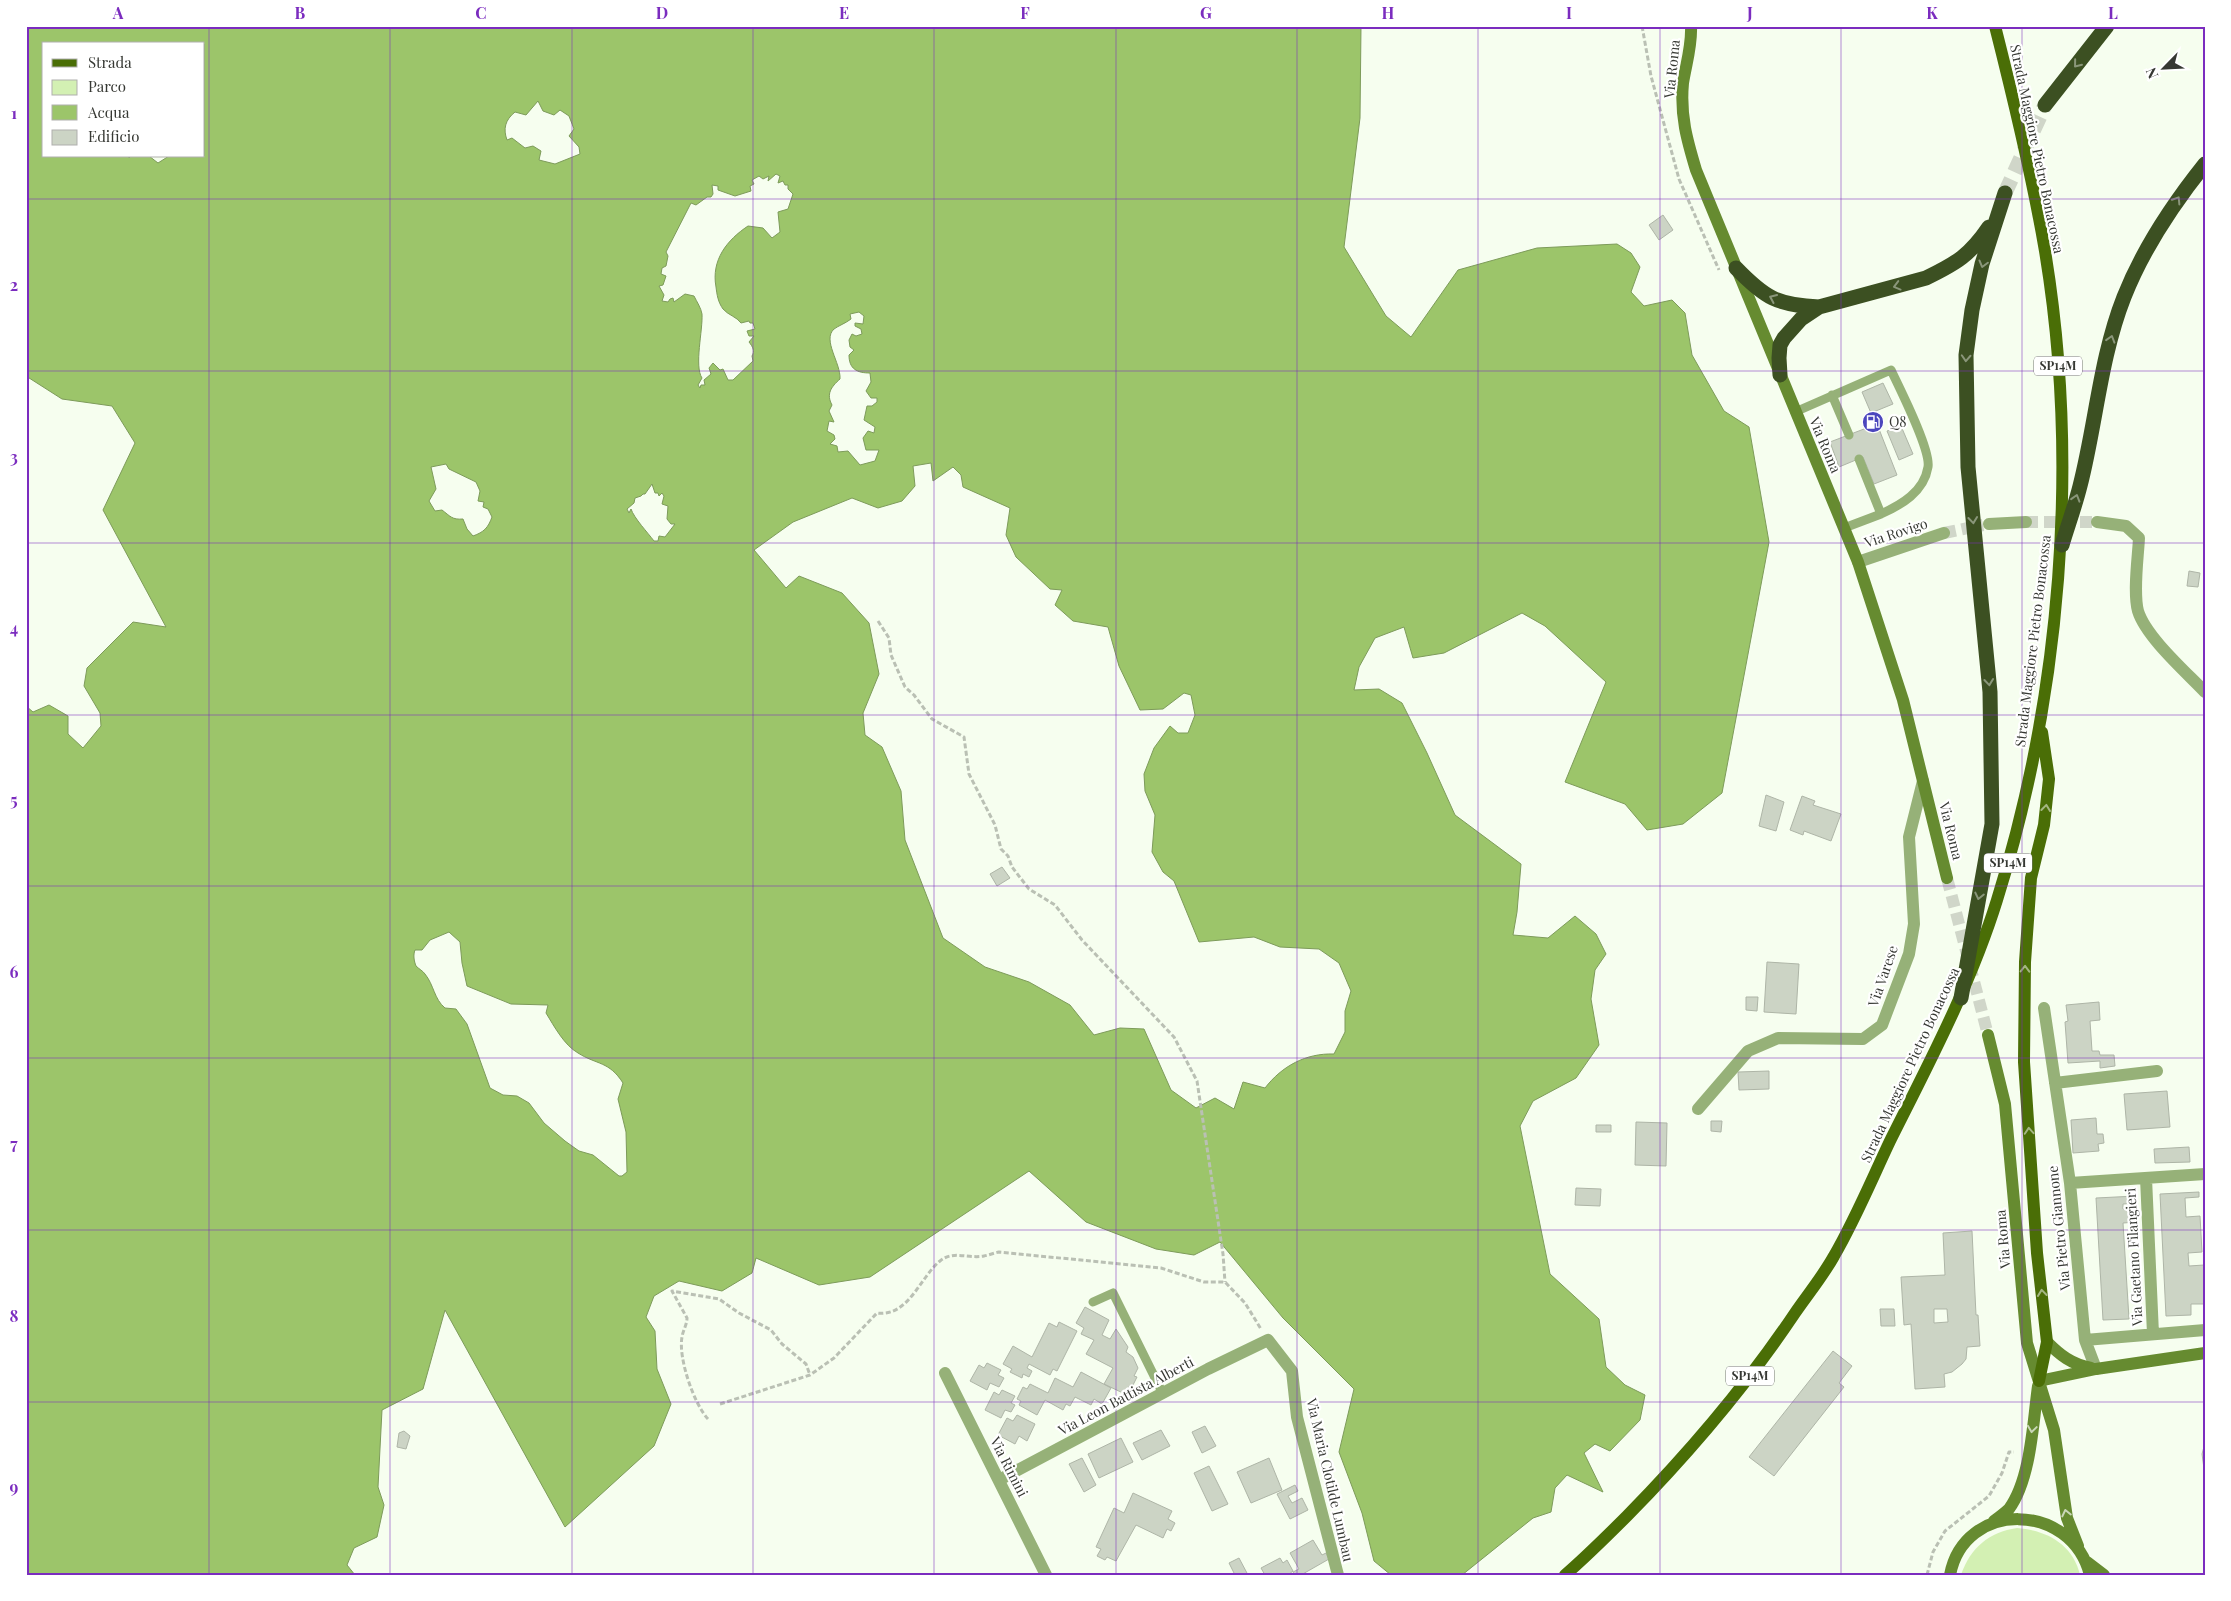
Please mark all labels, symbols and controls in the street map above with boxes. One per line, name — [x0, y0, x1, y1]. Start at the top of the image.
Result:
text: A — [112, 2, 124, 23]
text: B — [295, 2, 306, 23]
text: C — [475, 2, 487, 23]
text: D — [656, 2, 668, 23]
text: E — [839, 2, 849, 23]
text: F — [1020, 2, 1030, 23]
text: G — [1200, 2, 1212, 23]
text: H — [1382, 2, 1395, 23]
text: I — [1566, 2, 1572, 23]
text: J — [1746, 2, 1753, 23]
text: K — [1926, 2, 1938, 23]
text: L — [2108, 2, 2118, 23]
street label: Via Roma — [1659, 39, 1684, 100]
legend — [42, 42, 205, 158]
north arrow — [2138, 42, 2188, 92]
street label: Strada Maggiore Pietro Bonacossa — [2006, 43, 2069, 255]
text: Strada — [88, 52, 132, 72]
one-way arrow — [2074, 58, 2082, 67]
text: N — [2141, 65, 2162, 82]
text: Parco — [88, 76, 126, 96]
text: 1 — [11, 102, 17, 123]
text: Acqua — [87, 102, 130, 122]
text: Edificio — [88, 126, 139, 146]
one-way arrow — [2171, 197, 2180, 206]
one-way arrow — [1978, 259, 1989, 268]
text: 2 — [10, 274, 18, 295]
one-way arrow — [1893, 280, 1901, 290]
one-way arrow — [1769, 294, 1778, 304]
one-way arrow — [2106, 336, 2116, 344]
one-way arrow — [1961, 354, 1972, 362]
road number: SP14M — [2034, 356, 2082, 376]
fuel station icon: Q8 — [1861, 410, 1885, 434]
place label: Q8 — [1889, 412, 1907, 431]
street label: Via Roma — [1805, 413, 1846, 476]
text: 3 — [10, 446, 18, 467]
one-way arrow — [2071, 494, 2081, 503]
street label: Via Rovigo — [1861, 513, 1930, 552]
one-way arrow — [1967, 517, 1978, 525]
street label: Strada Maggiore Pietro Bonacossa — [2010, 534, 2055, 748]
text: 4 — [10, 617, 18, 638]
one-way arrow — [1983, 678, 1994, 686]
text: 5 — [10, 789, 18, 810]
street label: Via Roma — [1935, 799, 1968, 862]
one-way arrow — [2040, 804, 2051, 812]
road number: SP14M — [1984, 854, 2032, 872]
one-way arrow — [1974, 891, 1985, 900]
street label: Via Varese — [1863, 943, 1902, 1010]
text: 6 — [10, 961, 19, 982]
street label: Strada Maggiore Pietro Bonacossa — [1856, 964, 1963, 1166]
one-way arrow — [2020, 965, 2030, 972]
one-way arrow — [2023, 1127, 2034, 1135]
text: 7 — [10, 1133, 18, 1154]
street label: Via Pietro Giannone — [2043, 1165, 2075, 1292]
street label: Via Gaetano Filangieri — [2120, 1187, 2147, 1328]
street label: Via Roma — [1990, 1209, 2015, 1270]
one-way arrow — [2037, 1289, 2048, 1297]
text: 8 — [10, 1305, 19, 1326]
street label: Via Leon Battista Alberti — [1054, 1352, 1197, 1440]
road number: SP14M — [1726, 1366, 1774, 1385]
street label: Via Maria Clotilde Lumbau — [1302, 1395, 1359, 1563]
one-way arrow — [2028, 1424, 2038, 1433]
street label: Via Rimini — [986, 1433, 1033, 1500]
text: 9 — [10, 1476, 19, 1497]
one-way arrow — [2061, 1508, 2072, 1517]

